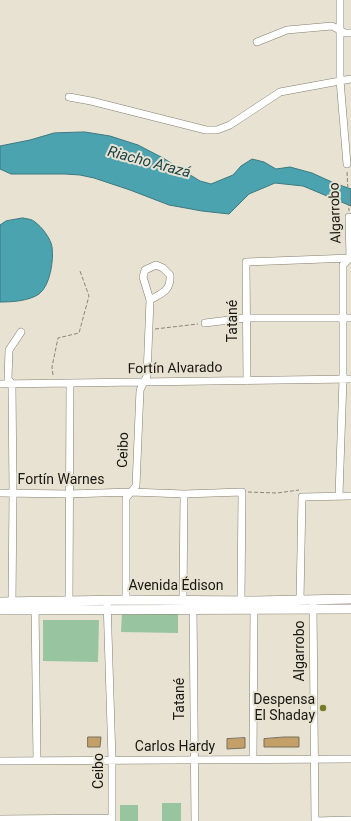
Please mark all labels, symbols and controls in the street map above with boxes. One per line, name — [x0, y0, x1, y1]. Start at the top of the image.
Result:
water label: Riacho Arazá — [106, 143, 192, 183]
street label: Algarrobo — [327, 182, 345, 244]
street label: Tatané — [225, 300, 241, 342]
street label: Fortín Alvarado — [128, 360, 222, 378]
street label: Ceibo — [115, 432, 133, 468]
street label: Fortín Warnes — [18, 472, 104, 488]
street label: Avenida Édison — [128, 578, 224, 594]
street label: Algarrobo — [292, 620, 308, 682]
street label: Tatané — [172, 678, 188, 720]
place label: Despensa El Shaday — [253, 692, 315, 724]
marker: Despensa El Shaday — [318, 703, 328, 713]
street label: Carlos Hardy — [135, 739, 215, 755]
street label: Ceibo — [91, 753, 107, 789]

